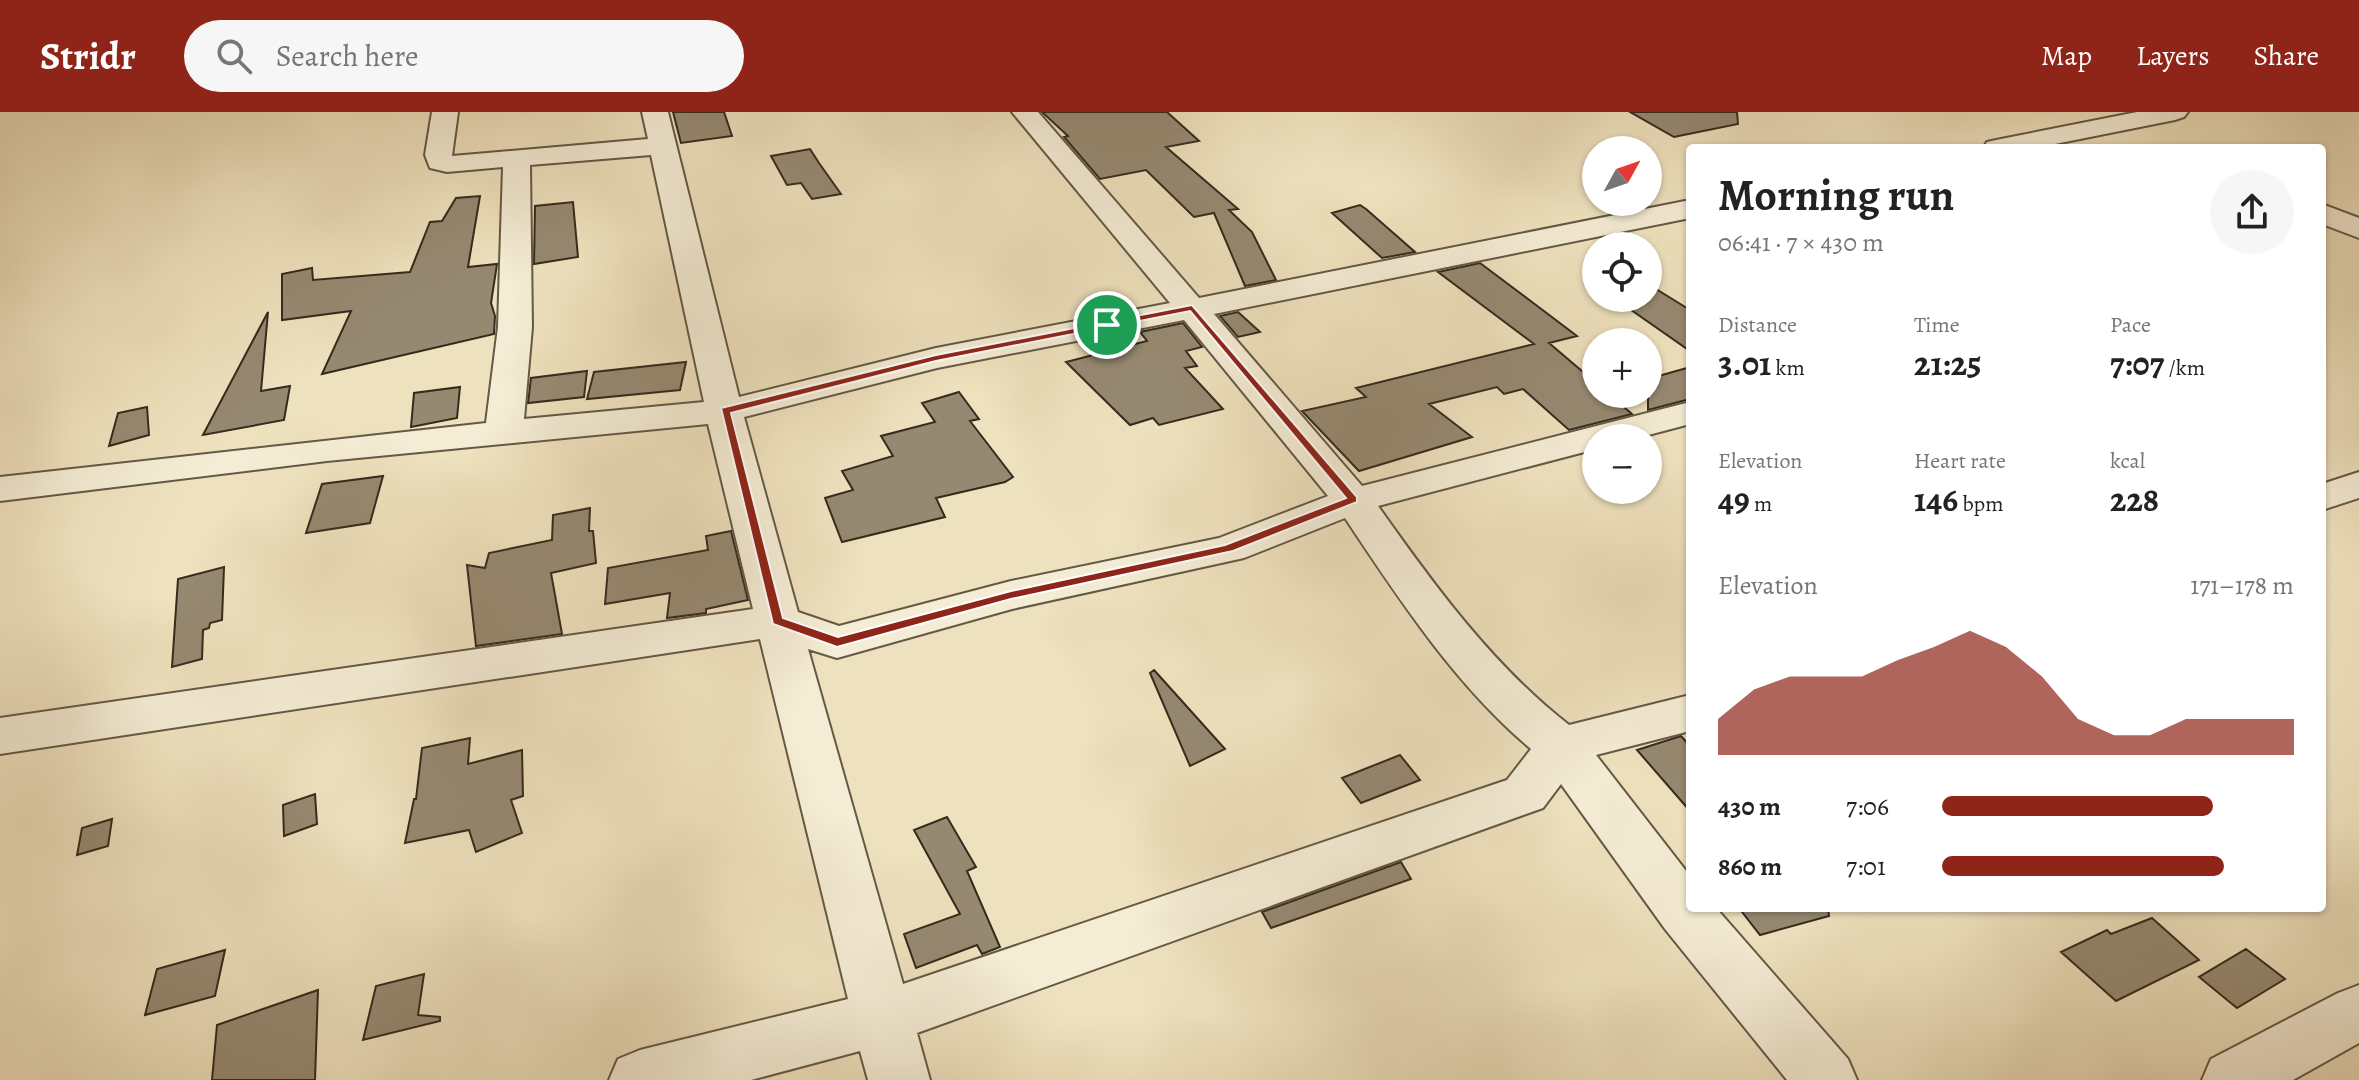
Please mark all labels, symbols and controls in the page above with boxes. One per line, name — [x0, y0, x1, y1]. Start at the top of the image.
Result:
search box — [184, 20, 744, 92]
text: Stridr — [40, 30, 136, 82]
icon: search — [212, 34, 256, 78]
text: Search here — [276, 36, 419, 76]
text: Map — [2041, 37, 2092, 75]
text: Layers — [2136, 37, 2209, 75]
text: Share — [2253, 37, 2319, 75]
north arrow — [1582, 136, 1662, 216]
map controls — [1582, 136, 1662, 504]
text: Morning run — [1718, 165, 1954, 225]
button: share — [2210, 170, 2294, 254]
text: 06:41 · 7 × 430 m — [1718, 225, 1884, 260]
button: locate — [1582, 232, 1662, 312]
pin — [1073, 291, 1141, 359]
icon: arrive — [1085, 303, 1129, 347]
text: Distance — [1718, 310, 1797, 340]
text: Time — [1914, 310, 1960, 340]
text: Pace — [2110, 310, 2151, 340]
button: + — [1582, 328, 1662, 408]
text: 3.01 — [1718, 340, 1771, 387]
text: 21:25 — [1914, 340, 1982, 387]
text: 7:07 — [2110, 340, 2164, 387]
text: km — [1771, 353, 1805, 383]
text: /km — [2164, 353, 2205, 383]
button: − — [1582, 424, 1662, 504]
text: Elevation — [1718, 446, 1802, 476]
text: Heart rate — [1914, 446, 2006, 476]
text: kcal — [2110, 446, 2145, 476]
text: 49 — [1718, 476, 1750, 523]
text: 146 — [1914, 476, 1958, 523]
text: 228 — [2110, 476, 2159, 523]
text: m — [1750, 489, 1772, 519]
text: bpm — [1958, 489, 2003, 519]
text: Elevation — [1718, 568, 1818, 603]
text: 171–178 m — [2190, 568, 2294, 603]
text: 430 m — [1718, 789, 1781, 824]
text: 7:06 — [1846, 789, 1889, 824]
text: 860 m — [1718, 849, 1782, 884]
text: 7:01 — [1846, 849, 1886, 884]

